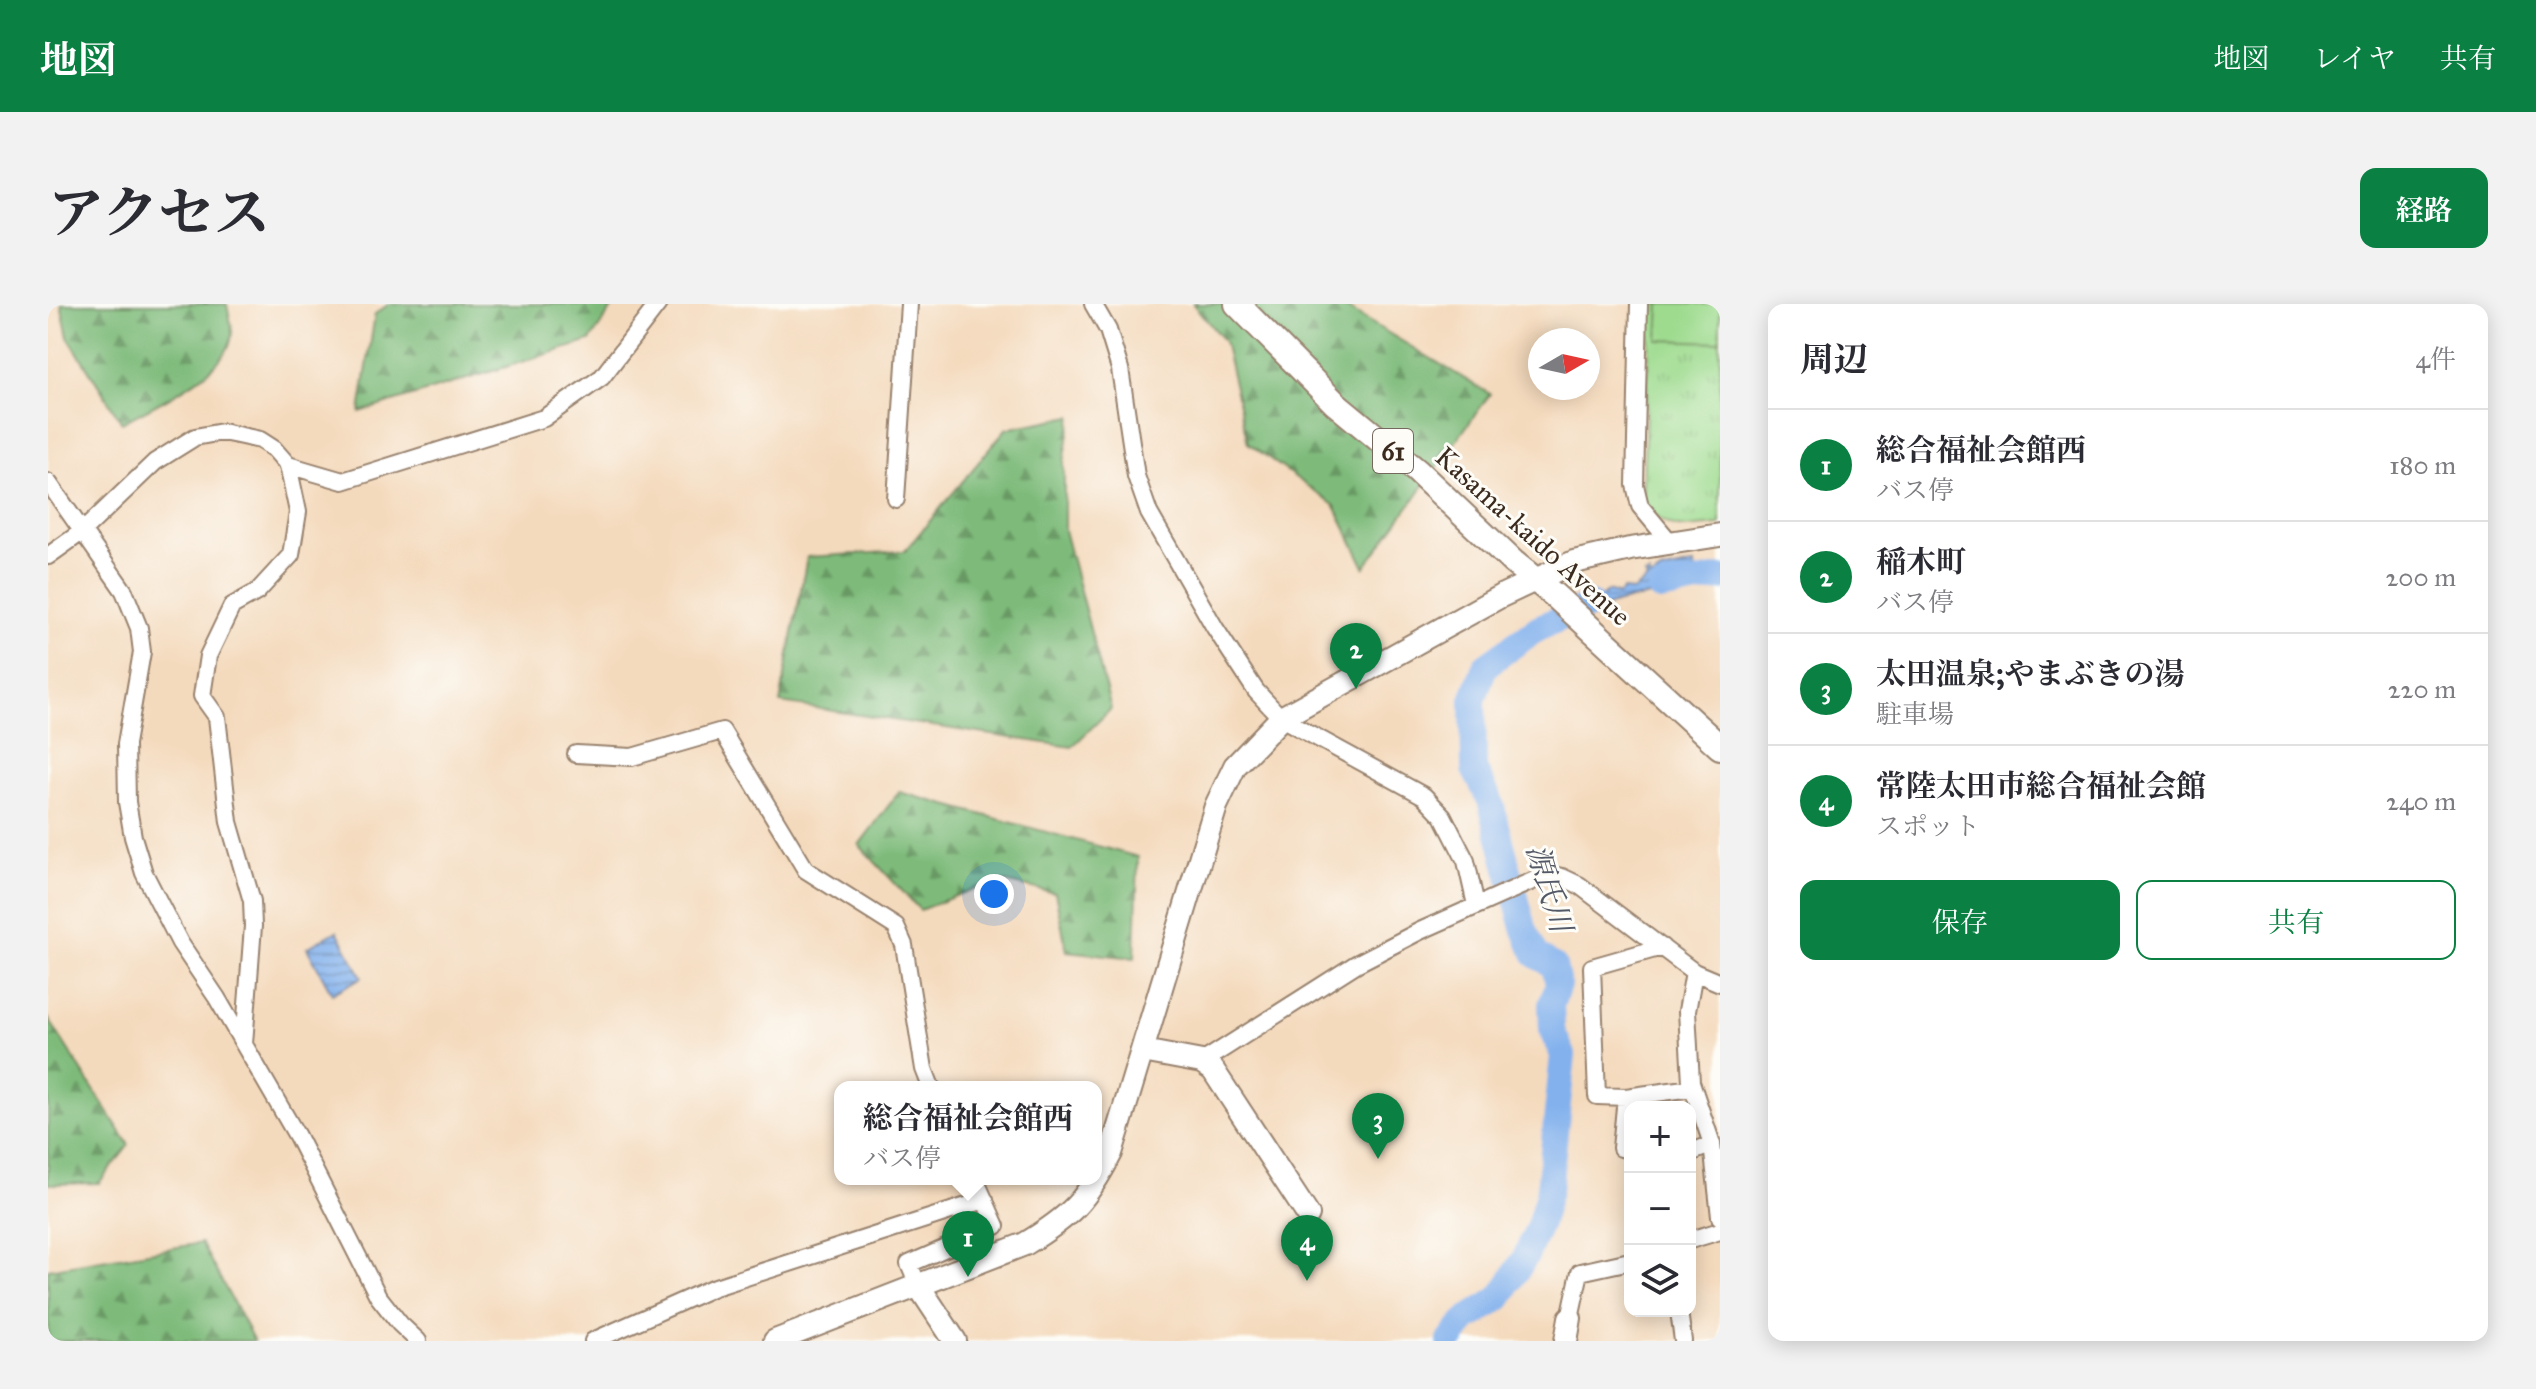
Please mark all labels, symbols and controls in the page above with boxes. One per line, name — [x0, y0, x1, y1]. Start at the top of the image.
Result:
text: 地図 — [40, 37, 116, 83]
text: 地図 — [2213, 41, 2269, 76]
text: レイヤ — [2313, 41, 2396, 76]
text: 共有 — [2440, 41, 2496, 76]
button: 経路 — [2360, 168, 2488, 248]
text: アクセス — [48, 179, 270, 247]
north arrow — [1528, 328, 1600, 400]
text: 周辺 — [1800, 339, 1868, 380]
text: 4件 — [2416, 343, 2456, 375]
road number: 61 — [1373, 429, 1413, 473]
text: 総合福祉会館西 — [1876, 432, 2086, 468]
street label: Kasama-kaido Avenue — [1428, 439, 1638, 633]
text: 1 — [1821, 449, 1831, 481]
text: 180 m — [2389, 449, 2456, 481]
text: バス停 — [1876, 474, 1954, 506]
text: 稲木町 — [1876, 544, 1966, 580]
text: 2 — [1820, 561, 1832, 593]
text: 200 m — [2385, 561, 2456, 593]
text: バス停 — [1876, 586, 1954, 618]
pin: 2 — [1330, 623, 1382, 689]
text: 太田温泉;やまぶきの湯 — [1876, 656, 2184, 692]
text: 3 — [1821, 673, 1831, 705]
text: 220 m — [2388, 673, 2456, 705]
text: 駐車場 — [1876, 698, 1954, 730]
text: 常陸太田市総合福祉会館 — [1876, 768, 2206, 804]
text: 4 — [1819, 785, 1833, 817]
text: 240 m — [2386, 785, 2456, 817]
text: スポット — [1876, 810, 1980, 842]
water label: 源氏川 — [1519, 840, 1580, 939]
your location — [974, 874, 1014, 914]
button: 保存 — [1800, 880, 2120, 960]
button: 共有 — [2136, 880, 2456, 960]
popup — [834, 1081, 1102, 1185]
pin: 3 — [1352, 1093, 1404, 1159]
text: 総合福祉会館西 — [863, 1100, 1073, 1136]
map controls — [1624, 1101, 1696, 1317]
button: + — [1624, 1101, 1696, 1173]
text: バス停 — [863, 1142, 941, 1174]
button: − — [1624, 1173, 1696, 1245]
pin: 1 — [942, 1211, 994, 1277]
pin: 4 — [1281, 1215, 1333, 1281]
button: layers — [1624, 1245, 1696, 1317]

